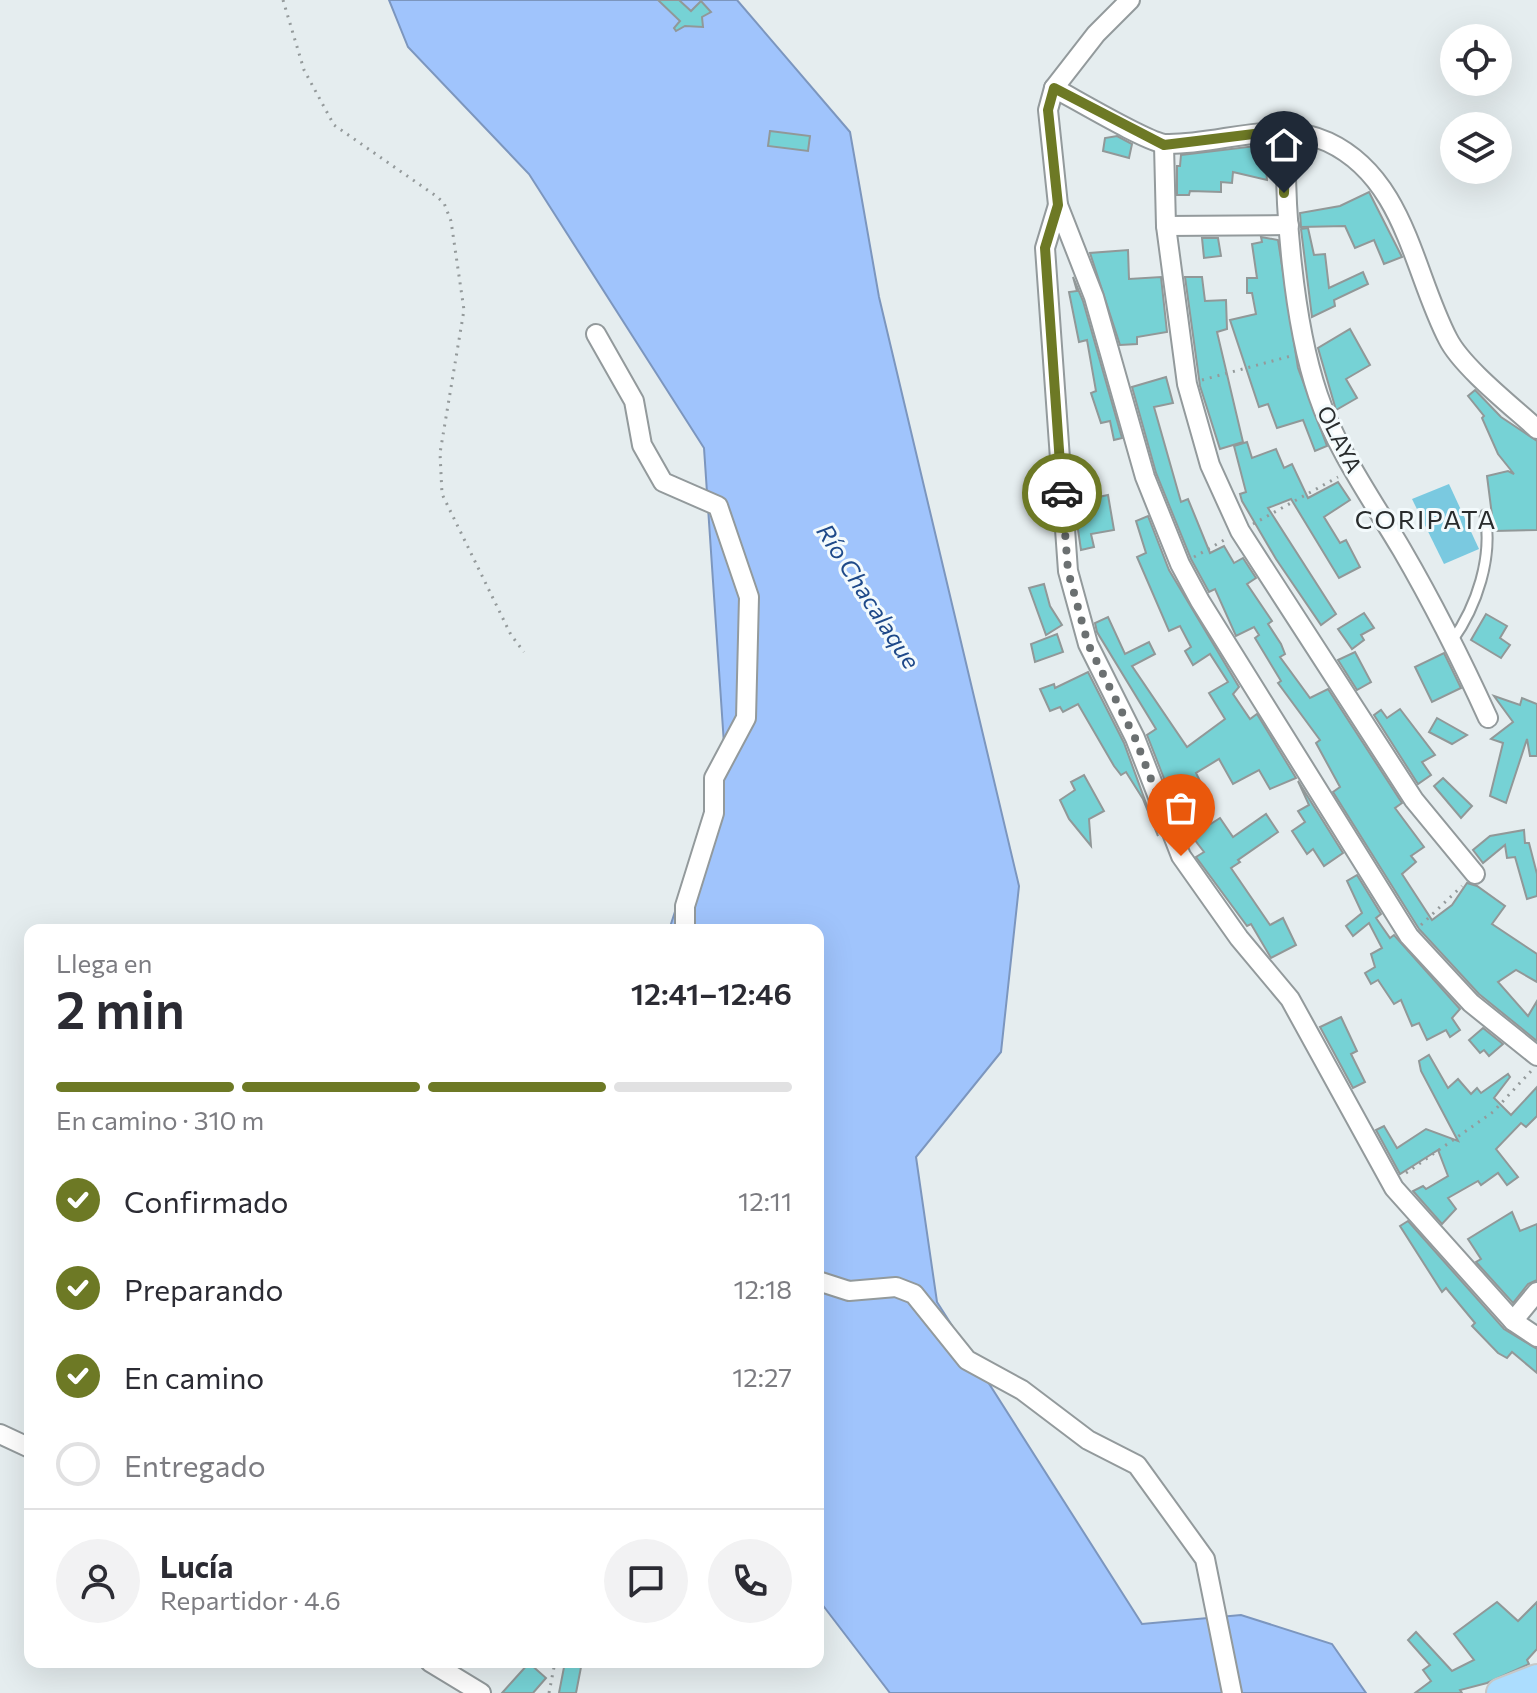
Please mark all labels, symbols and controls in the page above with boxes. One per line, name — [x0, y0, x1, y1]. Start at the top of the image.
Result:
map controls — [1440, 24, 1512, 184]
button: locate — [1440, 24, 1512, 96]
pin — [1250, 111, 1318, 193]
button: layers — [1440, 112, 1512, 184]
icon: home — [1262, 123, 1306, 167]
street label: OLAYA — [1312, 401, 1368, 477]
courier — [1022, 453, 1102, 533]
icon: car — [1040, 471, 1084, 515]
district label: CORIPATA — [1355, 503, 1497, 534]
water label: Río Chacalaque — [811, 518, 927, 674]
pin — [1147, 774, 1215, 856]
icon: bag — [1159, 786, 1203, 830]
text: Llega en — [56, 947, 152, 978]
text: 12:41–12:46 — [631, 974, 792, 1011]
text: 2 min — [56, 976, 185, 1040]
text: En camino · 310 m — [56, 1104, 264, 1135]
icon: check — [56, 1178, 100, 1222]
text: Confirmado — [124, 1182, 288, 1219]
text: 12:11 — [738, 1185, 792, 1216]
icon: check — [56, 1266, 100, 1310]
text: Preparando — [124, 1270, 283, 1307]
text: 12:18 — [733, 1273, 792, 1304]
icon: check — [56, 1354, 100, 1398]
text: En camino — [124, 1358, 264, 1395]
text: 12:27 — [732, 1361, 792, 1392]
text: Entregado — [124, 1446, 266, 1483]
button: person — [56, 1539, 140, 1623]
button: chat — [604, 1539, 688, 1623]
button: phone — [708, 1539, 792, 1623]
text: Lucía — [160, 1547, 233, 1584]
text: Repartidor · 4.6 — [160, 1584, 341, 1615]

